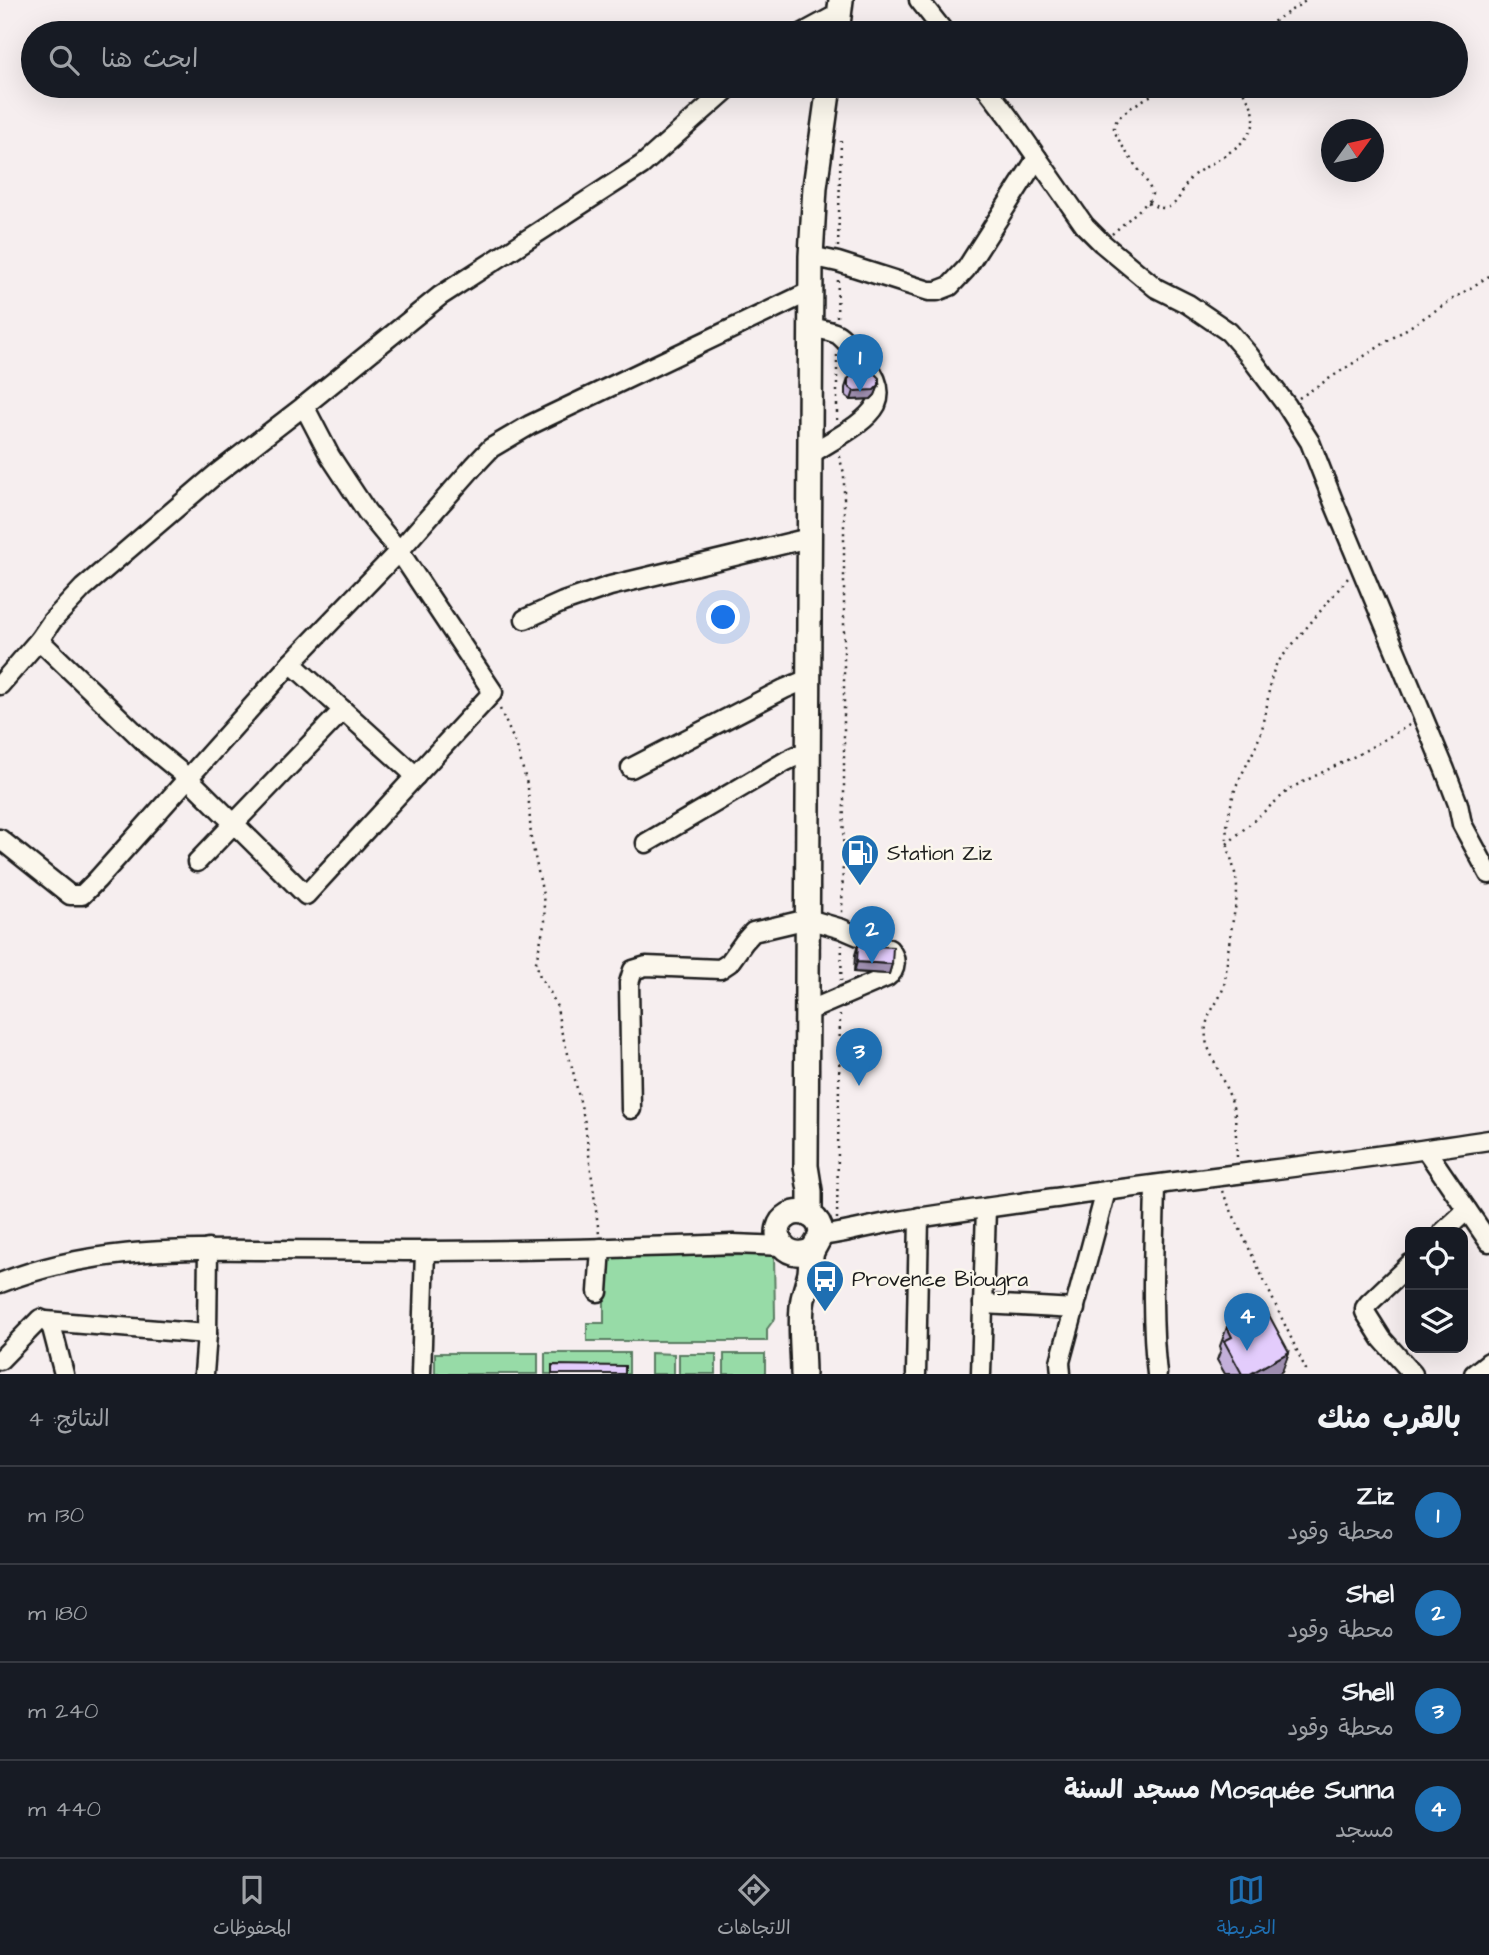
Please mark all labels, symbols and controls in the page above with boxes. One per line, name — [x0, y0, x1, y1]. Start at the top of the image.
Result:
search box — [21, 21, 1468, 98]
icon: search — [45, 41, 83, 79]
text: ابحث هنا — [101, 41, 198, 77]
north arrow — [1321, 119, 1384, 182]
pin: 1 — [837, 334, 883, 392]
your location — [706, 600, 740, 634]
fuel station icon: Station Ziz — [839, 832, 881, 887]
place label: Station Ziz — [887, 839, 993, 868]
pin: 2 — [849, 906, 895, 964]
pin: 3 — [836, 1028, 882, 1086]
map controls — [1405, 1227, 1468, 1353]
button: locate — [1405, 1227, 1468, 1290]
bus stop icon: Provence Biougra — [804, 1258, 846, 1313]
place label: Provence Biougra — [852, 1265, 1029, 1296]
button: layers — [1405, 1290, 1468, 1353]
pin: 4 — [1224, 1293, 1270, 1351]
text: بالقرب منك — [1317, 1398, 1461, 1440]
text: النتائج: 4 — [28, 1403, 110, 1435]
text: Ziz — [1357, 1478, 1394, 1514]
text: 130 m — [28, 1499, 84, 1531]
text: 1 — [1437, 1499, 1439, 1531]
text: محطة وقود — [1287, 1516, 1394, 1548]
text: Shel — [1346, 1576, 1394, 1612]
text: 180 m — [28, 1597, 88, 1629]
text: 2 — [1431, 1597, 1445, 1629]
text: محطة وقود — [1287, 1614, 1394, 1646]
text: Shell — [1342, 1674, 1394, 1710]
text: 240 m — [28, 1695, 98, 1727]
text: 3 — [1432, 1695, 1444, 1727]
text: محطة وقود — [1287, 1712, 1394, 1744]
text: Mosquée Sunna مسجد السنة — [1064, 1772, 1394, 1808]
text: 440 m — [28, 1793, 101, 1825]
text: 4 — [1430, 1793, 1446, 1825]
text: مسجد — [1335, 1814, 1394, 1846]
tab: المحفوظات — [213, 1871, 291, 1944]
tab: الاتجاهات — [717, 1871, 791, 1944]
tab: الخريطة — [1217, 1871, 1276, 1944]

